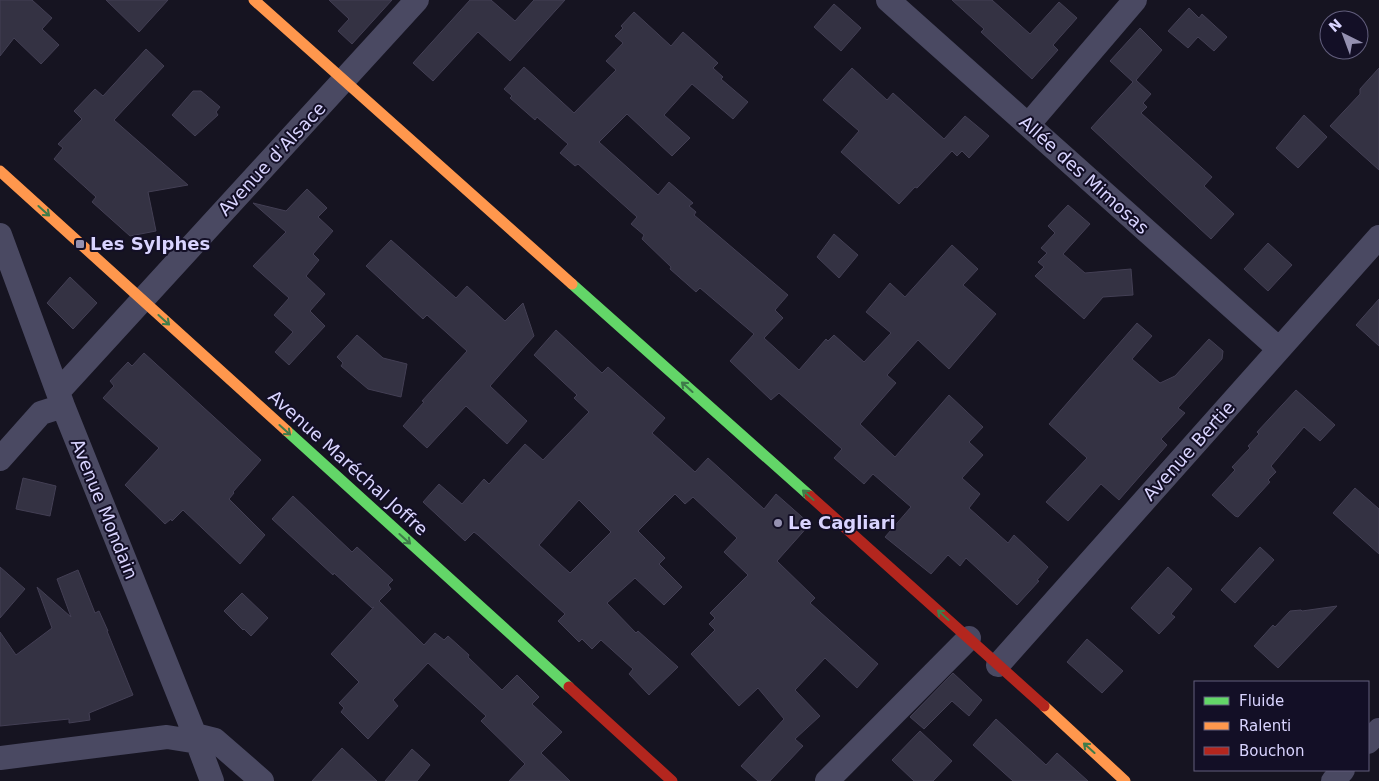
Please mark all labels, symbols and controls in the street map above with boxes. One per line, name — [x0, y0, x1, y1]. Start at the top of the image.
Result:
north arrow — [1319, 10, 1369, 60]
text: N — [1326, 15, 1345, 35]
street label: Avenue d'Alsace — [214, 97, 330, 220]
street label: Allée des Mimosas — [1015, 111, 1153, 238]
one-way arrow — [38, 205, 51, 217]
place label: Les Sylphes — [90, 233, 210, 254]
marker: Les Sylphes — [74, 238, 86, 250]
one-way arrow — [158, 315, 171, 326]
one-way arrow — [681, 381, 694, 393]
street label: Avenue Maréchal Joffre — [264, 386, 432, 540]
street label: Avenue Bertie — [1138, 397, 1239, 505]
one-way arrow — [278, 424, 291, 435]
street label: Avenue Mondain — [67, 436, 142, 582]
one-way arrow — [802, 489, 815, 501]
place label: Le Cagliari — [788, 512, 896, 533]
marker: Le Cagliari — [772, 517, 784, 529]
one-way arrow — [399, 533, 412, 545]
one-way arrow — [936, 609, 949, 621]
legend — [1194, 681, 1369, 771]
text: Fluide — [1239, 692, 1284, 710]
text: Ralenti — [1239, 717, 1291, 735]
one-way arrow — [1082, 742, 1095, 754]
text: Bouchon — [1239, 742, 1304, 760]

